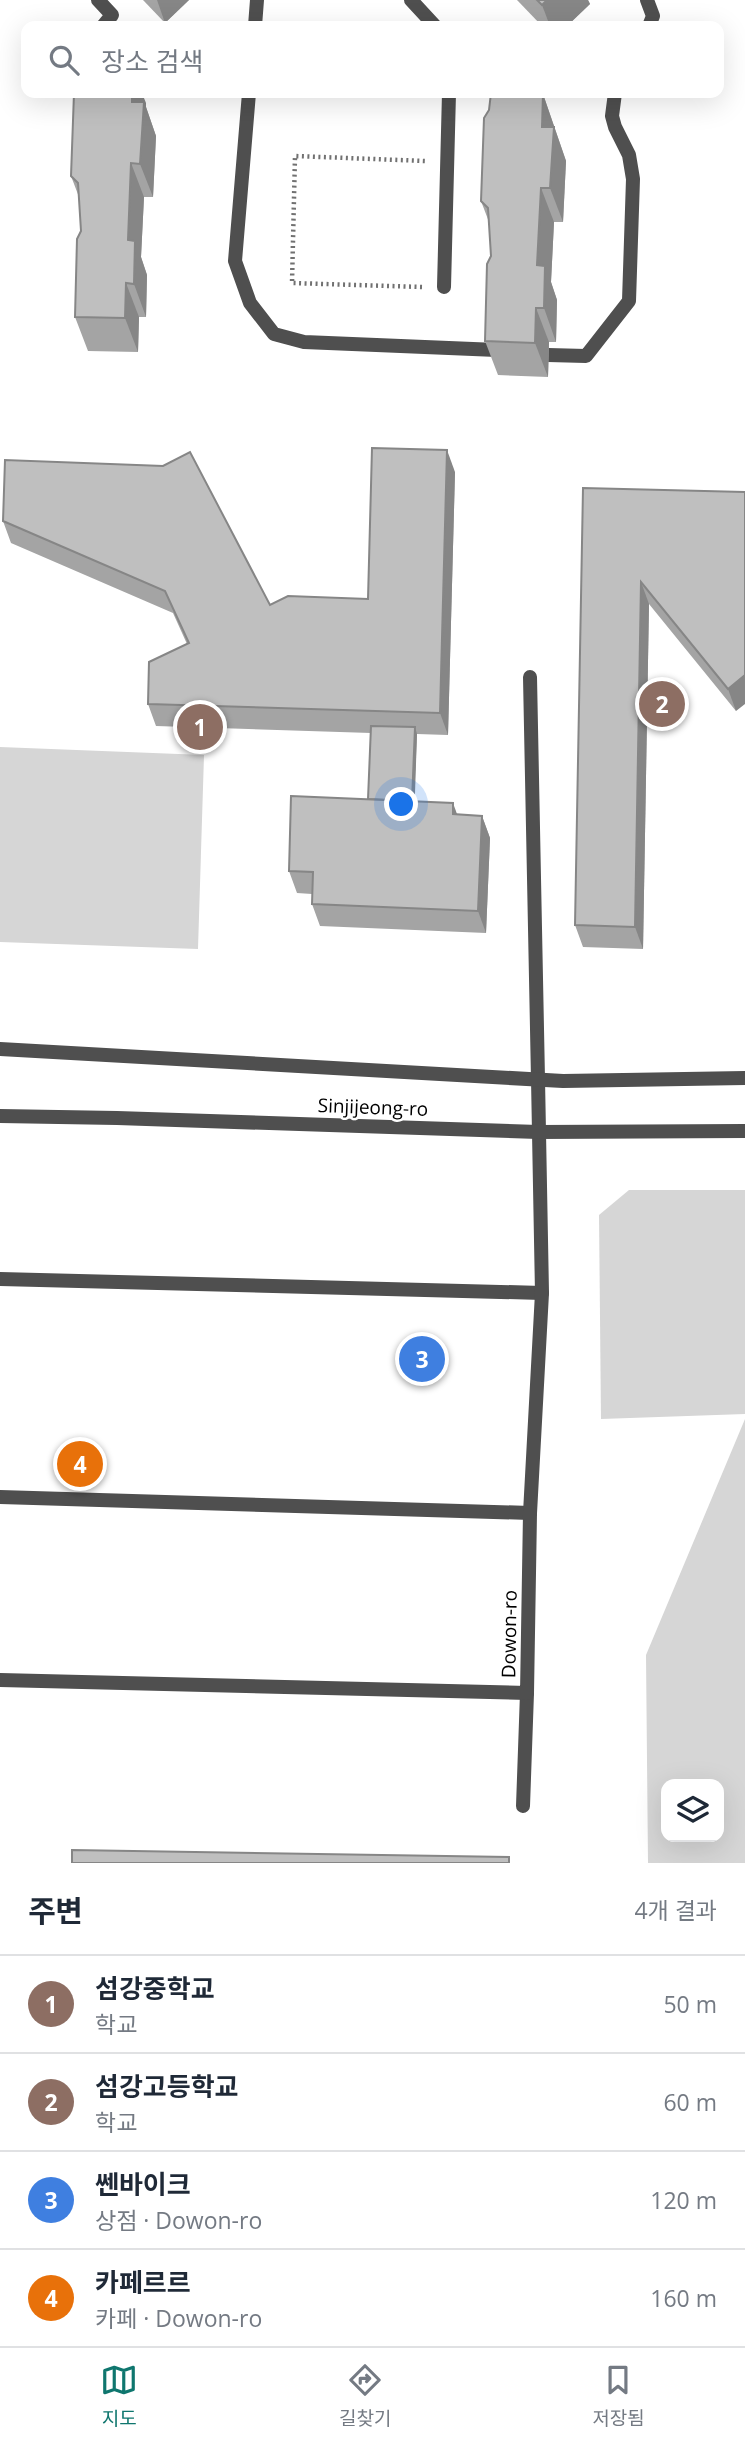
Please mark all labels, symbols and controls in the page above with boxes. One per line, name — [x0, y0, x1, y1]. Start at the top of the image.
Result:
search box — [21, 21, 724, 98]
icon: search — [45, 41, 83, 79]
text: 장소 검색 — [101, 43, 203, 79]
pin: 2 — [639, 678, 685, 730]
pin: 1 — [177, 701, 223, 753]
your location — [384, 787, 418, 821]
street label: Sinjijeong-ro — [317, 1092, 429, 1122]
pin: 3 — [399, 1333, 445, 1385]
pin: 4 — [57, 1438, 103, 1490]
street label: Dowon-ro — [495, 1590, 523, 1678]
map controls — [661, 1779, 724, 1842]
button: layers — [661, 1779, 724, 1842]
text: 주변 — [28, 1890, 83, 1931]
text: 4개 결과 — [634, 1894, 717, 1926]
text: 섬강중학교 — [95, 1970, 215, 2006]
text: 1 — [44, 1988, 58, 2020]
text: 50 m — [663, 1988, 717, 2020]
text: 학교 — [95, 2008, 137, 2040]
text: 섬강고등학교 — [95, 2068, 239, 2104]
text: 2 — [44, 2086, 58, 2118]
text: 60 m — [663, 2086, 717, 2118]
text: 학교 — [95, 2106, 137, 2138]
text: 쎈바이크 — [95, 2166, 191, 2202]
text: 3 — [44, 2184, 58, 2216]
text: 120 m — [650, 2184, 717, 2216]
text: 상점 · Dowon-ro — [95, 2204, 262, 2236]
text: 카페르르 — [95, 2264, 191, 2300]
text: 4 — [44, 2282, 58, 2314]
text: 160 m — [650, 2282, 717, 2314]
text: 카페 · Dowon-ro — [95, 2302, 262, 2334]
tab: 지도 — [100, 2361, 138, 2431]
tab: 길찾기 — [339, 2361, 391, 2431]
tab: 저장됨 — [592, 2361, 645, 2431]

